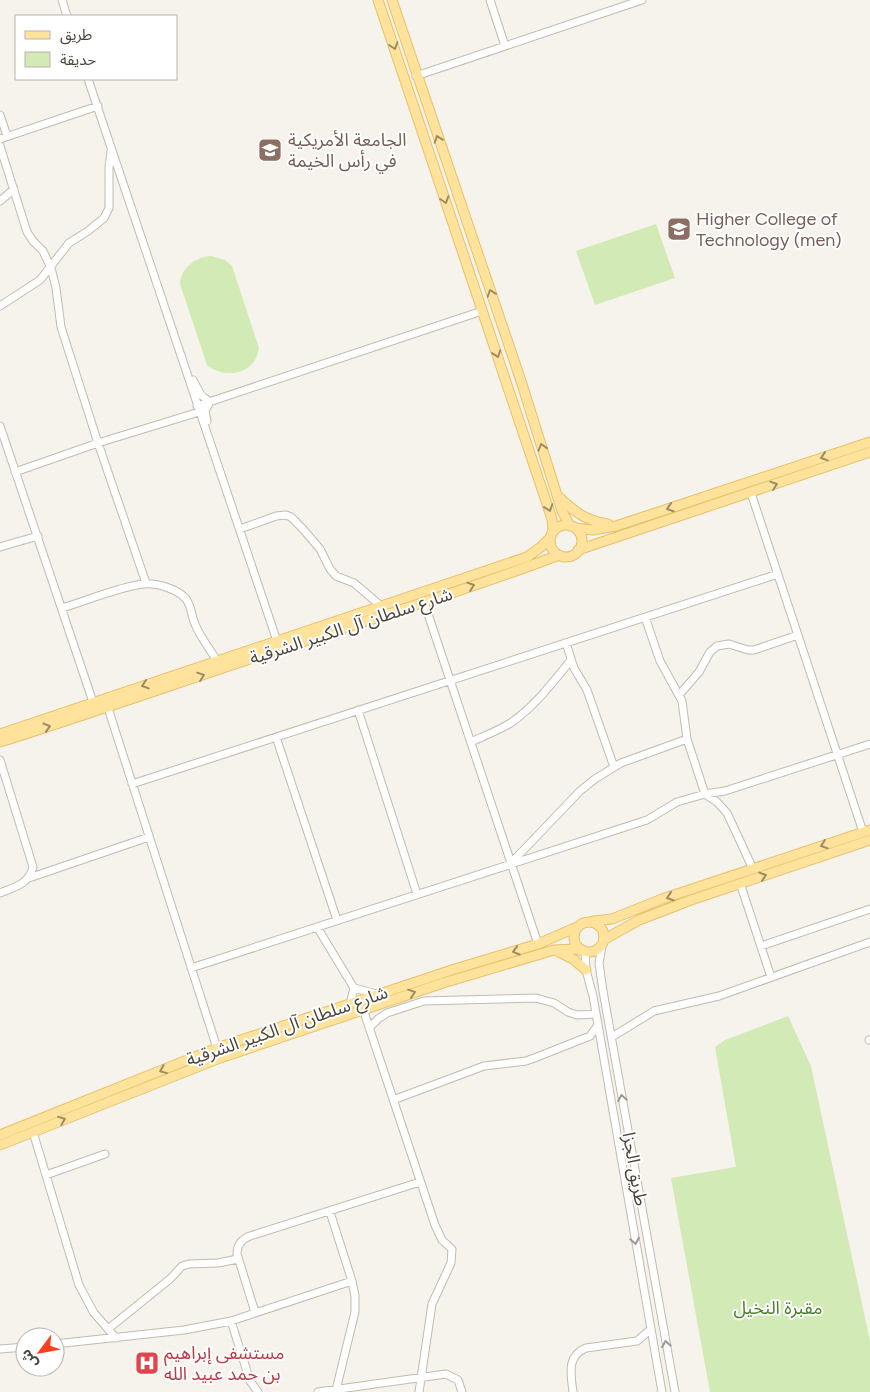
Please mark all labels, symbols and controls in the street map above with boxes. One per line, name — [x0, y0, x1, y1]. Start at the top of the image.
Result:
legend — [15, 15, 178, 80]
text: طريق — [60, 26, 92, 45]
one-way arrow — [388, 42, 398, 50]
text: حديقة — [60, 51, 96, 69]
place label: الجامعة الأمريكية في رأس الخيمة — [288, 129, 406, 174]
one-way arrow — [434, 135, 444, 144]
school or university icon: الجامعة الأمريكية في رأس الخيمة — [257, 137, 283, 163]
one-way arrow — [439, 196, 449, 204]
place label: Higher College of Technology (men) — [696, 208, 842, 251]
school or university icon: Higher College of Technology (men) — [666, 216, 692, 242]
one-way arrow — [487, 289, 497, 298]
one-way arrow — [491, 350, 501, 358]
one-way arrow — [538, 443, 548, 452]
one-way arrow — [820, 451, 828, 461]
one-way arrow — [769, 481, 778, 491]
one-way arrow — [666, 502, 674, 512]
one-way arrow — [543, 504, 553, 512]
one-way arrow — [466, 582, 475, 592]
street label: شارع سلطان آل الكبير الشرقية — [247, 583, 456, 672]
one-way arrow — [196, 672, 204, 682]
one-way arrow — [141, 679, 150, 689]
one-way arrow — [42, 723, 50, 733]
one-way arrow — [820, 839, 829, 849]
one-way arrow — [758, 872, 767, 882]
one-way arrow — [666, 891, 674, 901]
one-way arrow — [512, 945, 520, 955]
street label: شارع سلطان آل الكبير الشرقية — [183, 981, 392, 1074]
one-way arrow — [407, 989, 415, 999]
one-way arrow — [159, 1064, 168, 1074]
one-way arrow — [618, 1093, 628, 1102]
one-way arrow — [57, 1116, 66, 1127]
street label: طريق الجزا — [618, 1130, 652, 1208]
one-way arrow — [630, 1236, 640, 1245]
park label: مقبرة النخيل — [733, 1297, 823, 1319]
north arrow — [15, 1327, 65, 1377]
one-way arrow — [662, 1340, 672, 1348]
place label: مستشفى إبراهيم بن حمد عبيد الله — [164, 1342, 285, 1385]
text: ش — [17, 1346, 42, 1371]
hospital icon: مستشفى إبراهيم بن حمد عبيد الله — [134, 1350, 160, 1376]

